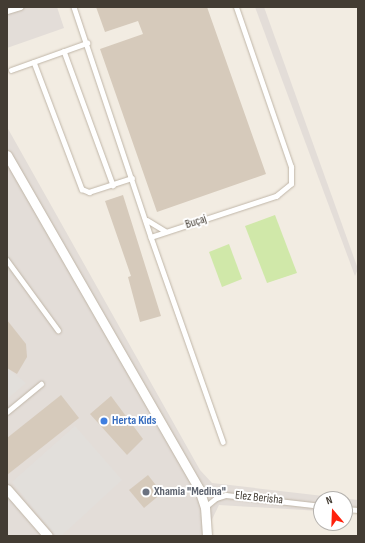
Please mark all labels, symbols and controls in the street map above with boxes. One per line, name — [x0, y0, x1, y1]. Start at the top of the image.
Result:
street label: Buçaj — [183, 212, 209, 232]
place label: Herta Kids — [112, 414, 156, 428]
marker: Herta Kids — [99, 416, 109, 426]
place label: Xhamia "Medina" — [154, 485, 226, 499]
marker: Xhamia "Medina" — [141, 487, 151, 497]
street label: Elez Berisha — [234, 488, 284, 508]
north arrow — [313, 491, 353, 531]
text: N — [324, 493, 334, 507]

